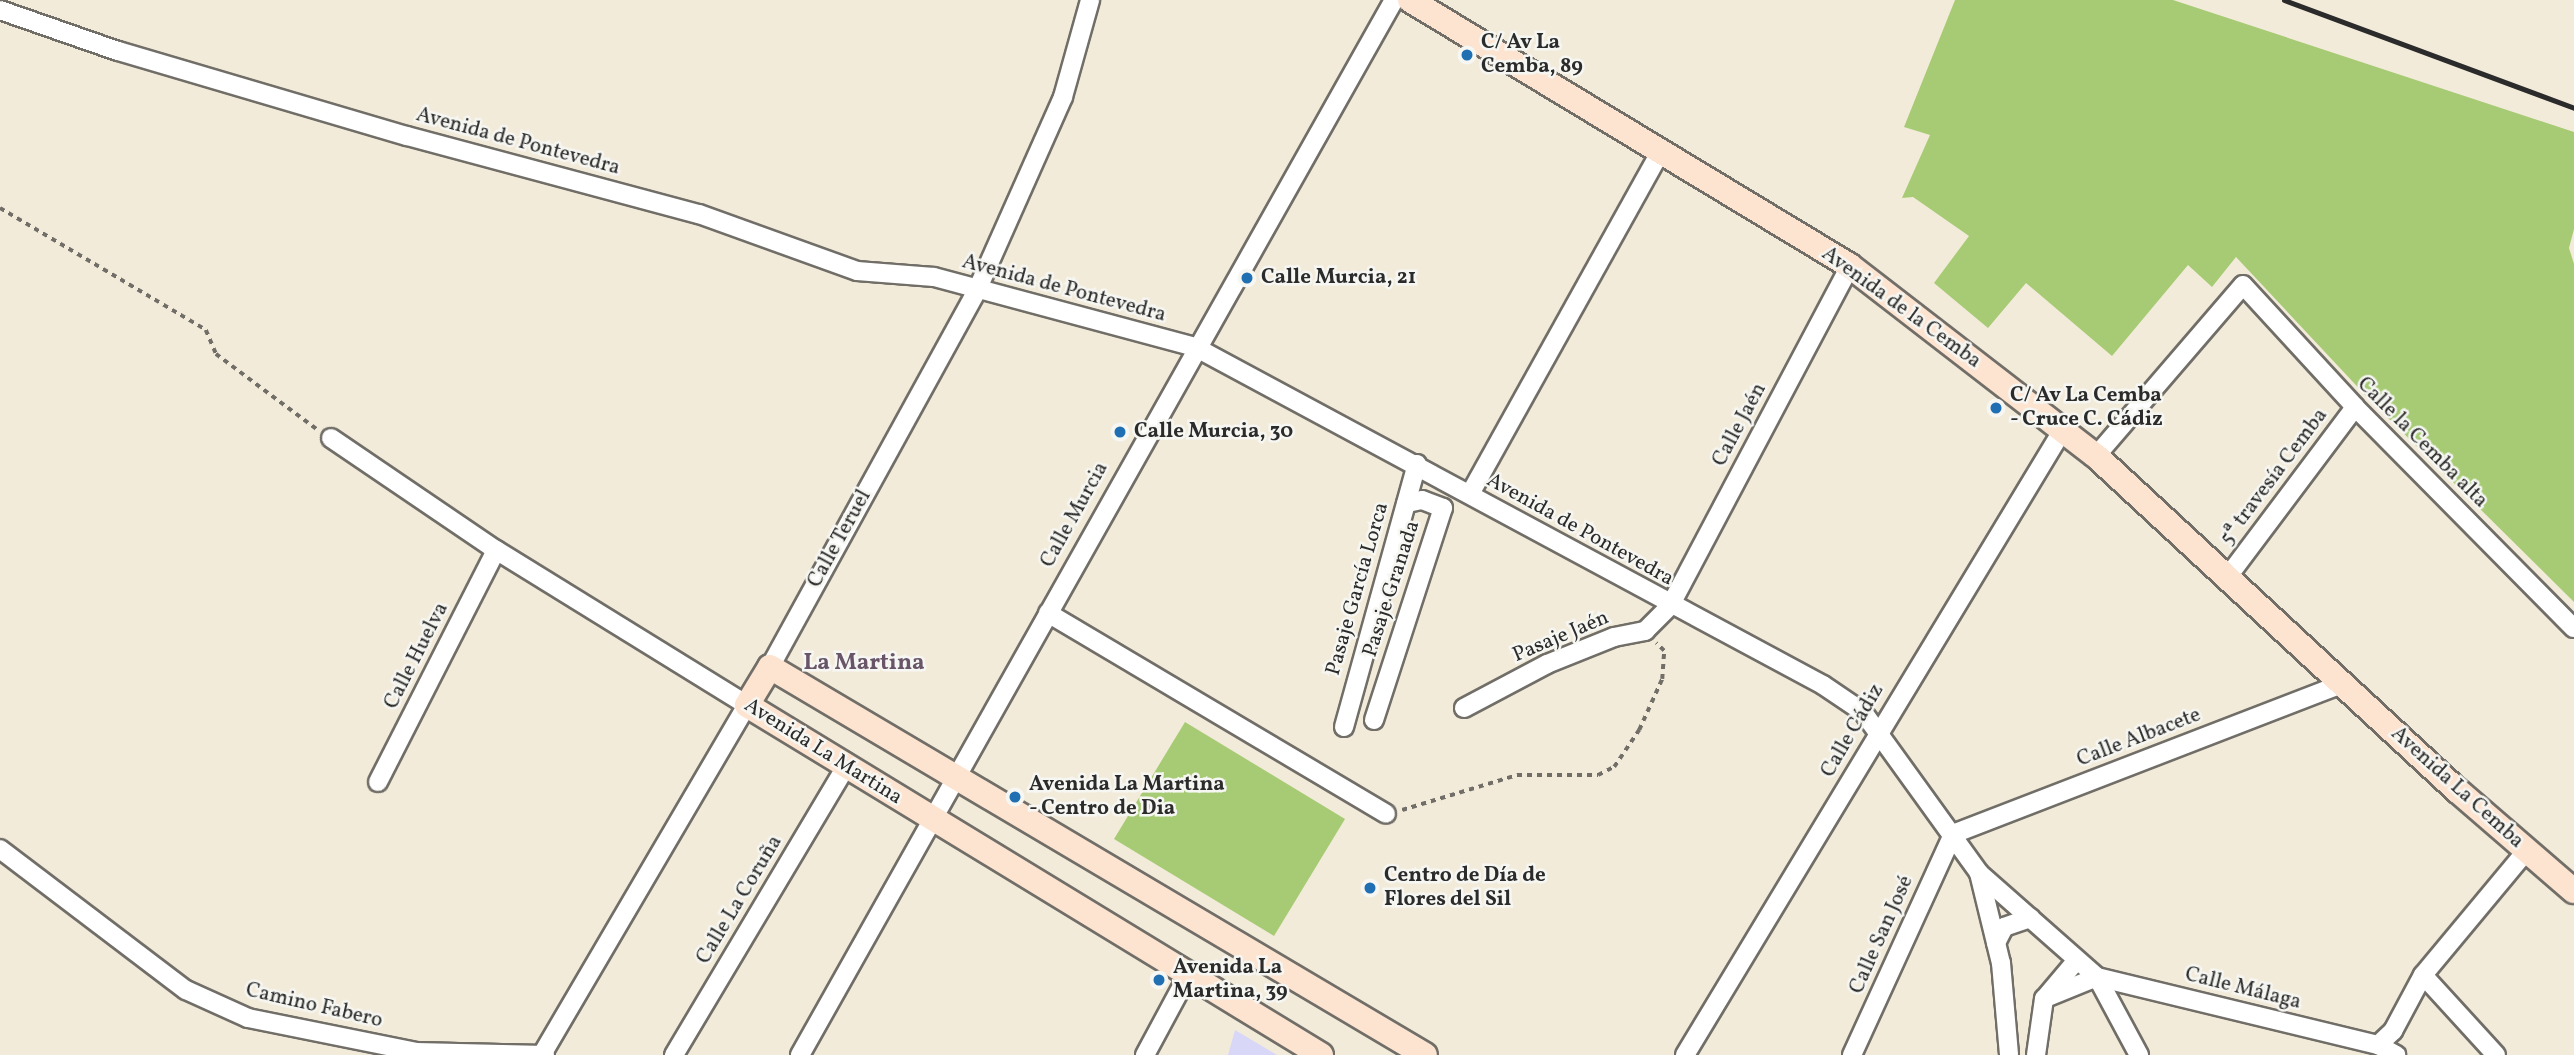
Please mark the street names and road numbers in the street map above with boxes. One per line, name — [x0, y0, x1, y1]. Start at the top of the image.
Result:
street label: Avenida de Pontevedra — [413, 103, 623, 181]
street label: Avenida de la Cemba — [1816, 242, 1986, 374]
street label: Avenida de Pontevedra — [959, 250, 1169, 328]
street label: Calle la Cemba alta — [2351, 372, 2493, 514]
street label: Calle Jaén — [1708, 379, 1772, 471]
street label: 5ª travesía Cemba — [2214, 404, 2334, 550]
street label: Calle Murcia — [1036, 458, 1114, 572]
street label: Avenida de Pontevedra — [1482, 468, 1678, 592]
street label: Calle Teruel — [803, 485, 877, 593]
street label: Pasaje García Lorca — [1321, 500, 1395, 678]
street label: Pasaje Granada — [1358, 518, 1426, 660]
street label: Calle Huelva — [379, 598, 455, 714]
street label: Pasaje Jaén — [1509, 605, 1613, 669]
street label: Calle Cádiz — [1816, 680, 1890, 782]
street label: Avenida La Martina — [739, 693, 907, 811]
street label: Calle Albacete — [2074, 703, 2204, 773]
street label: Avenida La Cemba — [2385, 722, 2529, 854]
street label: Calle La Coruña — [692, 831, 788, 969]
street label: Calle San José — [1845, 872, 1919, 998]
street label: Calle Málaga — [2182, 962, 2304, 1016]
street label: Camino Fabero — [243, 978, 385, 1034]

